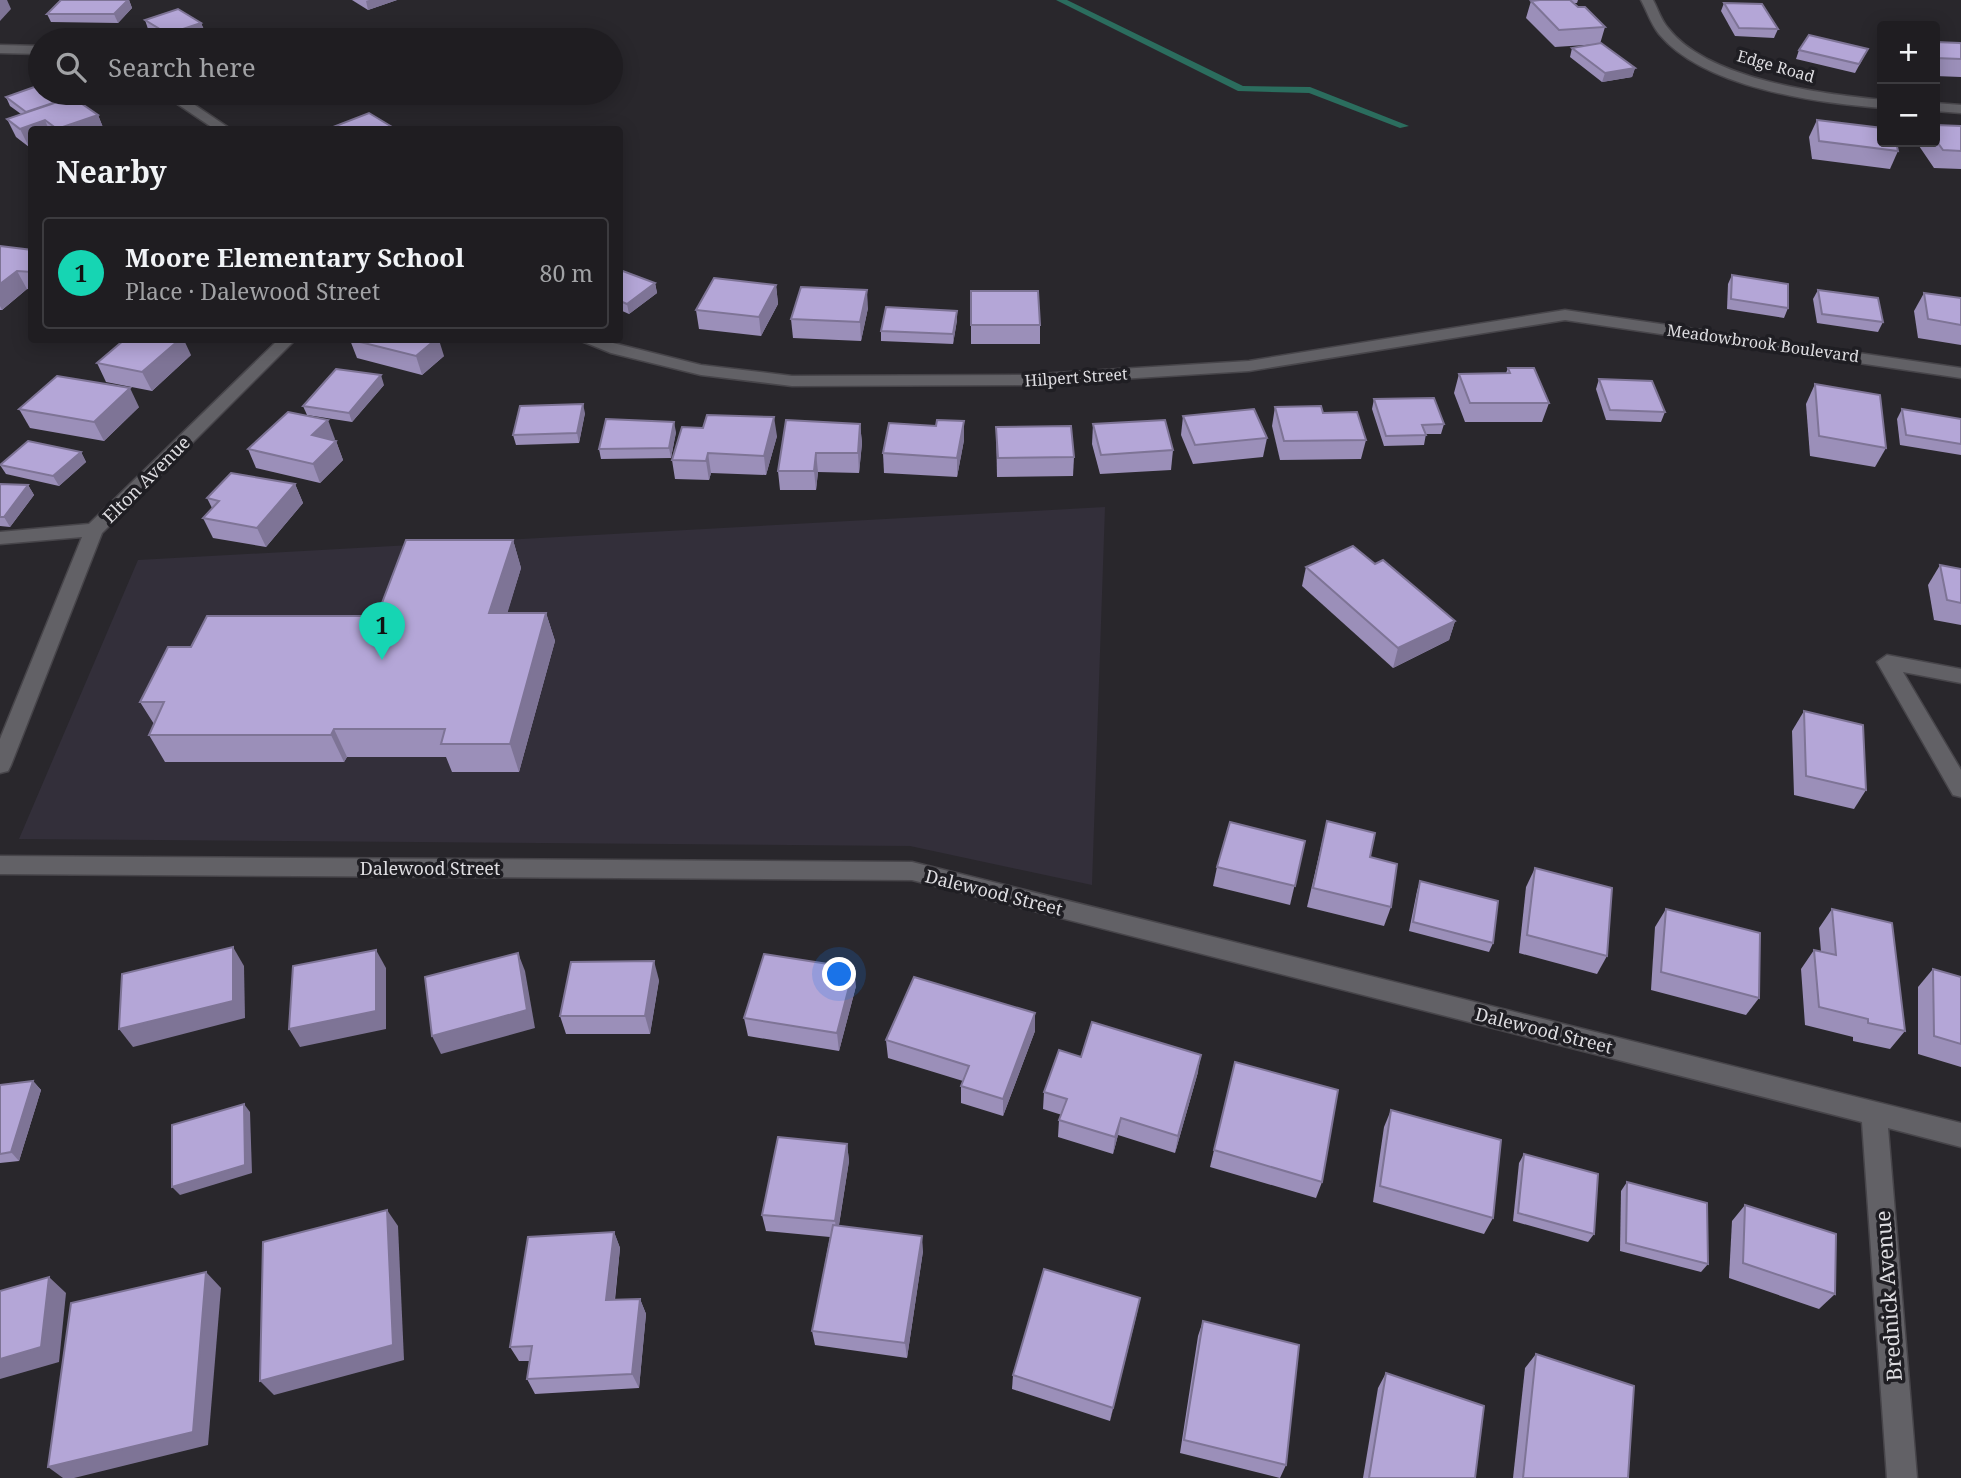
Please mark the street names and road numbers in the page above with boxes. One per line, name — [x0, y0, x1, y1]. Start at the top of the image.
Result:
street label: Edge Road — [1735, 44, 1817, 88]
street label: Meadowbrook Boulevard — [1666, 319, 1861, 367]
street label: Hilpert Street — [1024, 362, 1129, 392]
street label: Elton Avenue — [97, 430, 195, 528]
street label: Dalewood Street — [360, 856, 500, 880]
street label: Dalewood Street — [923, 863, 1065, 921]
street label: Dalewood Street — [1473, 1001, 1615, 1059]
street label: Brednick Avenue — [1868, 1210, 1908, 1382]

